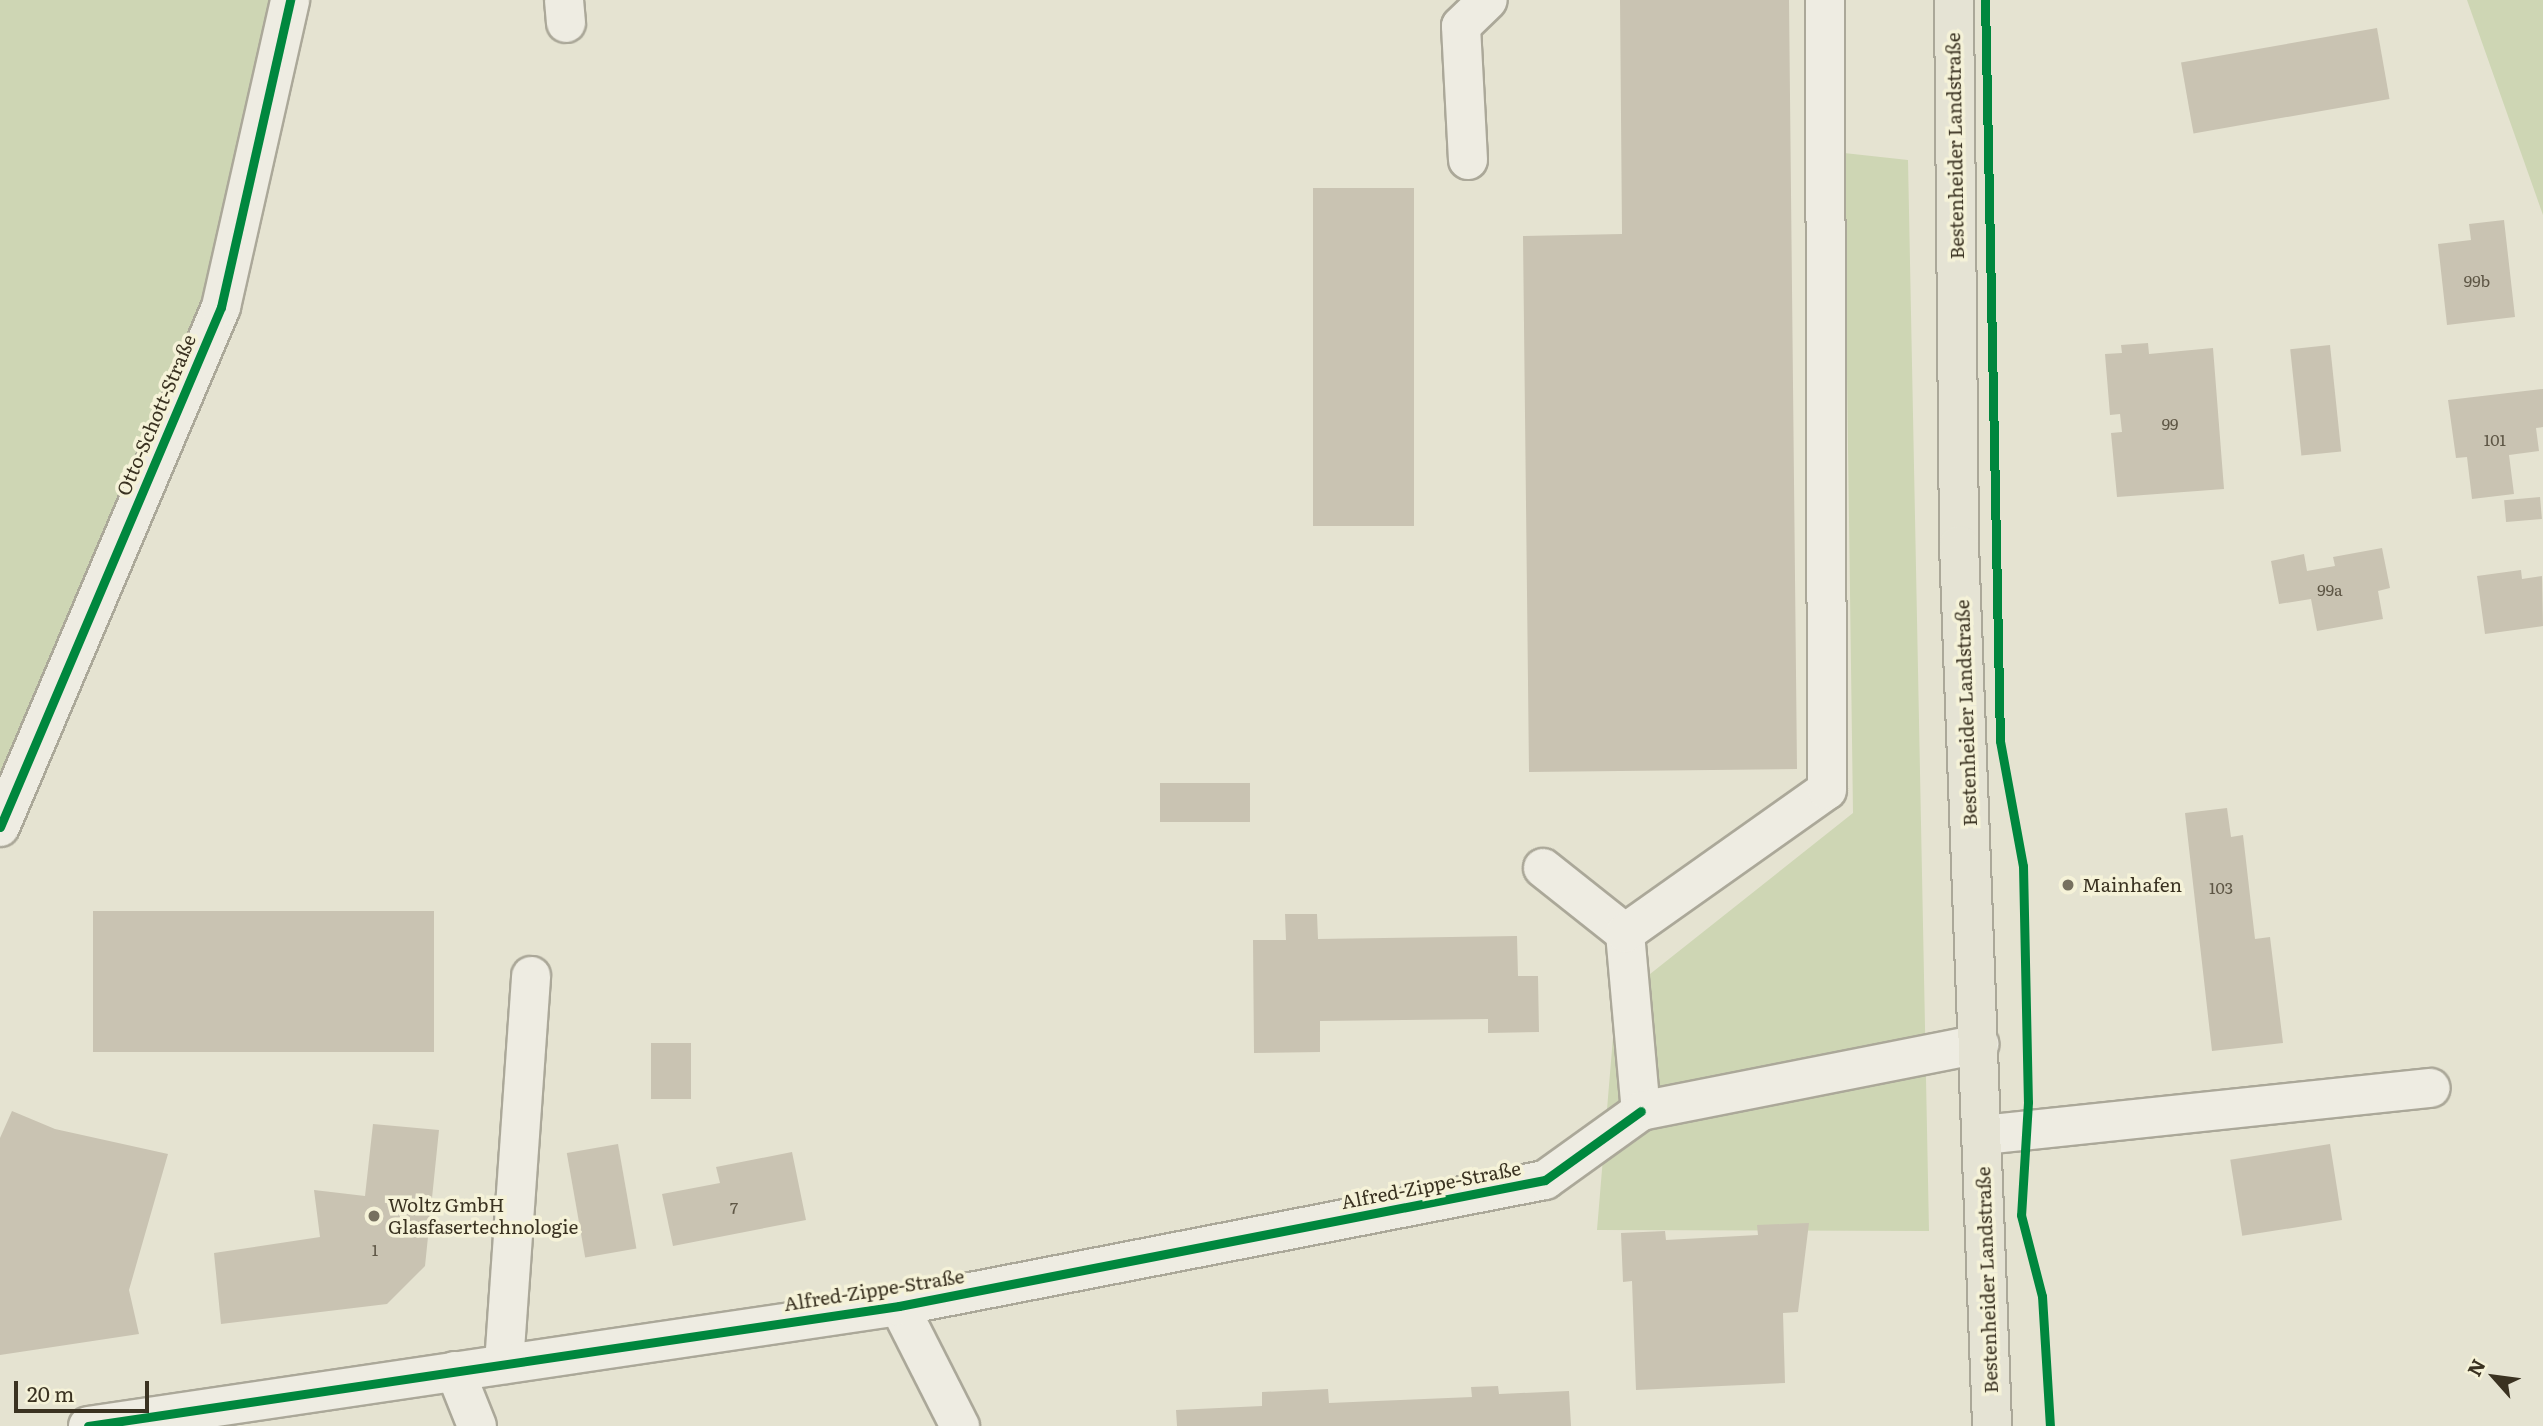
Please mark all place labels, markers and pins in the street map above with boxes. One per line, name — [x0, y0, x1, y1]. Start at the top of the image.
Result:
place label: Mainhafen — [2082, 874, 2182, 896]
marker: Mainhafen — [2060, 877, 2076, 893]
place label: Woltz GmbH Glasfasertechnologie — [388, 1194, 578, 1238]
marker: Woltz GmbH Glasfasertechnologie — [366, 1208, 382, 1224]

